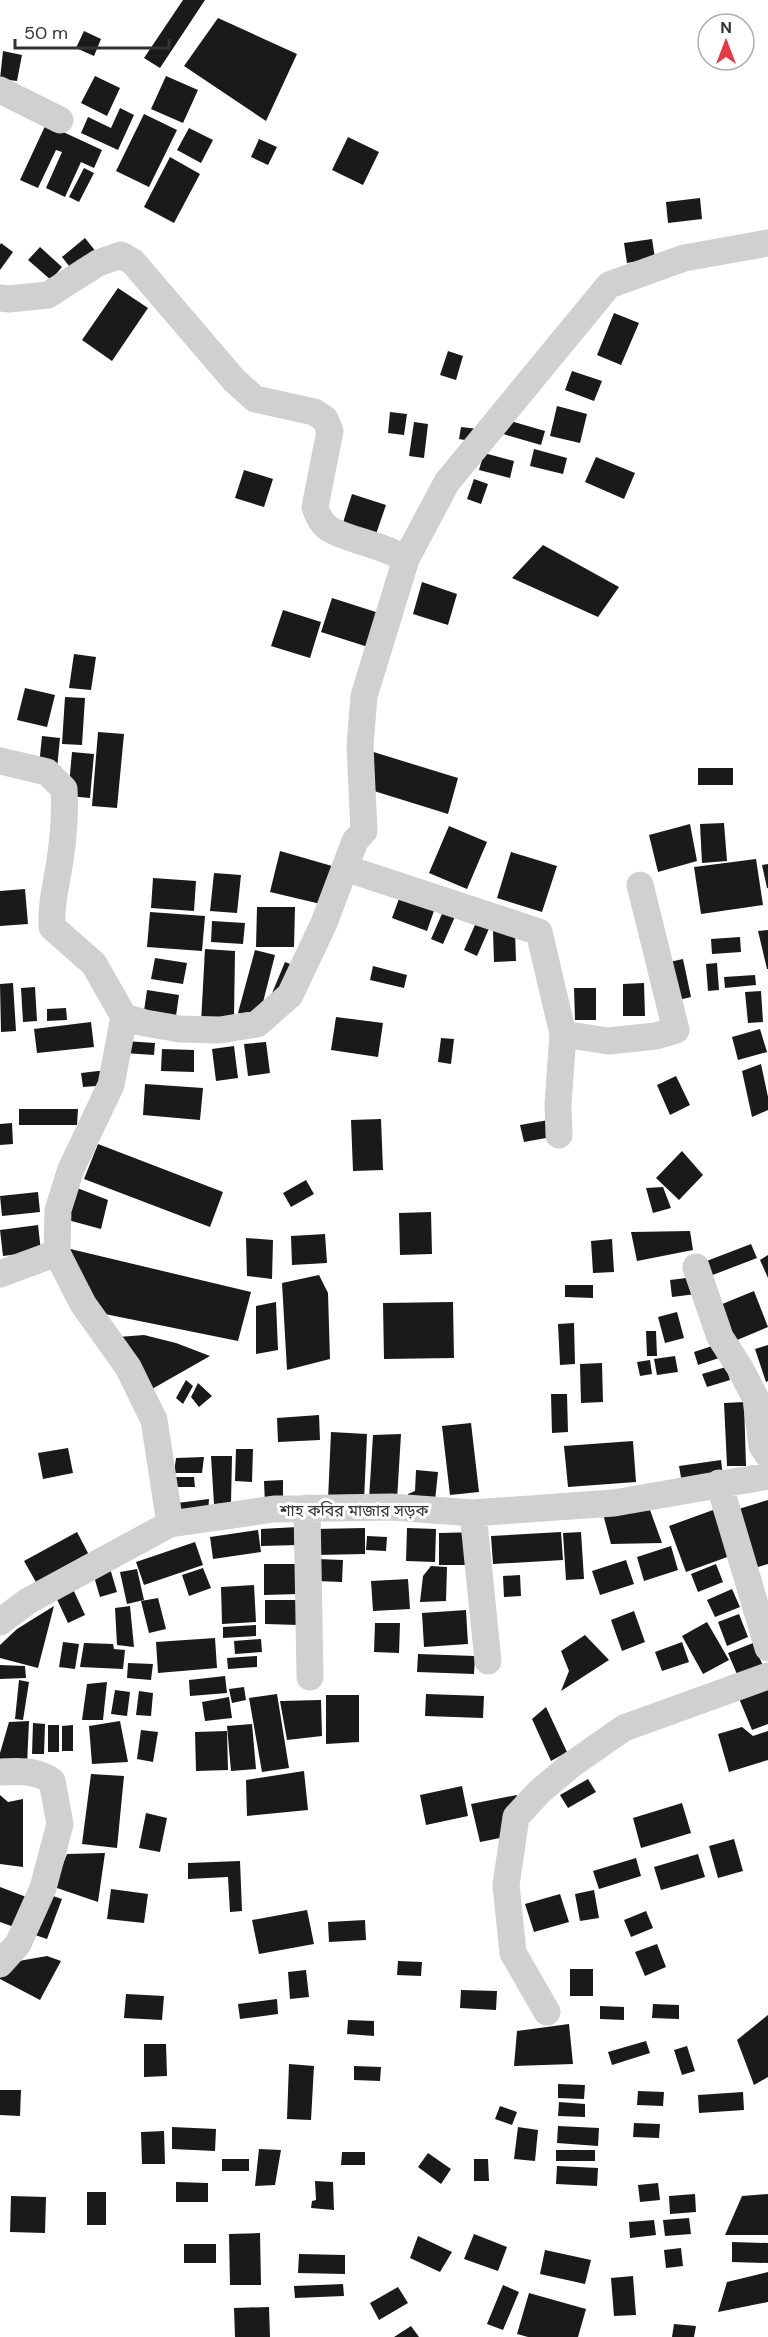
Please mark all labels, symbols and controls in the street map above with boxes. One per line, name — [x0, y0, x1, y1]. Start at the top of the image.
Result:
scale bar — [15, 12, 170, 50]
north arrow — [696, 12, 756, 72]
text: N — [720, 17, 732, 38]
text: 50 m — [24, 21, 68, 45]
street label: শাহ কবির মাজার সড়ক — [279, 1500, 429, 1521]

